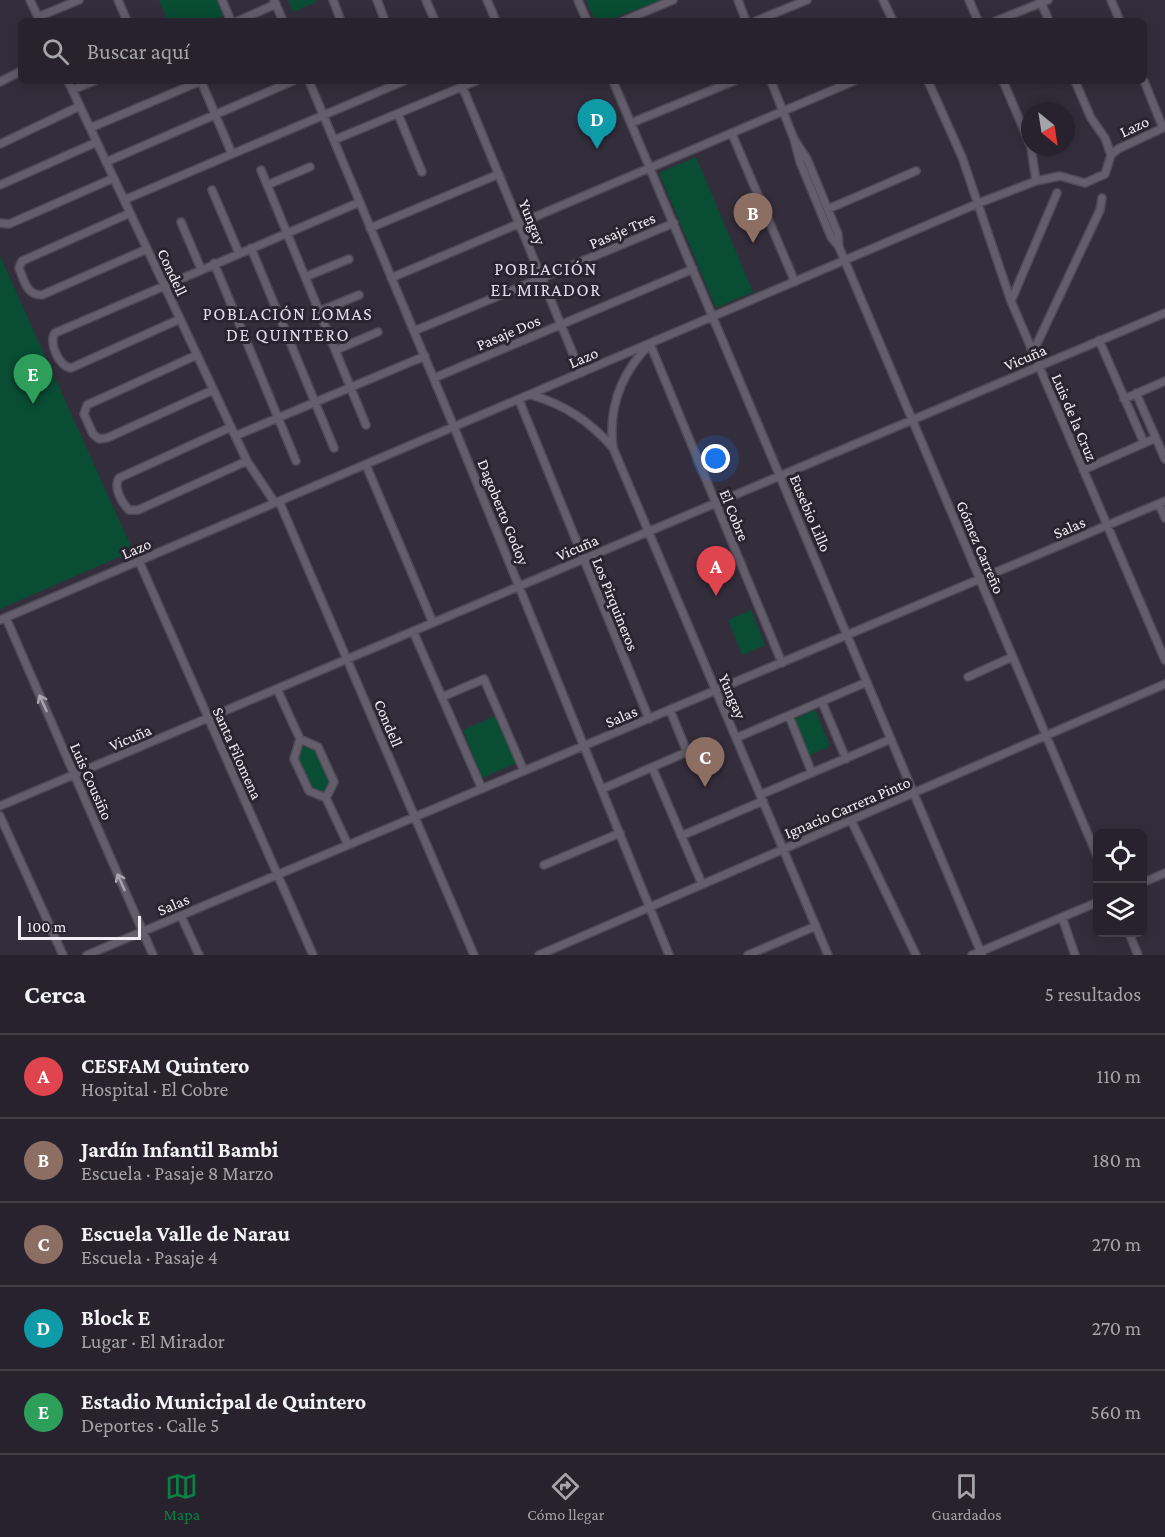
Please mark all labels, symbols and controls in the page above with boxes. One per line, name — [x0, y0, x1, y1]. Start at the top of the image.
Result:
search box — [18, 18, 1147, 84]
icon: search — [39, 35, 72, 68]
text: Buscar aquí — [87, 39, 189, 64]
pin: D — [578, 100, 616, 149]
north arrow — [1021, 102, 1075, 156]
street label: Lazo — [1117, 112, 1152, 141]
pin: B — [734, 194, 772, 243]
street label: Yungay — [515, 197, 549, 248]
street label: Pasaje Tres — [587, 209, 658, 253]
street label: Condell — [154, 246, 191, 298]
district label: POBLACIÓN EL MIRADOR — [490, 259, 602, 300]
district label: POBLACIÓN LOMAS DE QUINTERO — [203, 304, 373, 345]
street label: Pasaje Dos — [474, 311, 543, 354]
street label: Vicuña — [1002, 341, 1049, 374]
street label: Lazo — [566, 344, 600, 371]
pin: E — [14, 354, 52, 404]
street label: Luis de la Cruz — [1048, 371, 1101, 464]
your location — [701, 444, 730, 473]
street label: Dagoberto Godoy — [474, 457, 533, 568]
street label: Eusebio Lillo — [787, 472, 834, 554]
street label: El Cobre — [717, 487, 752, 543]
street label: Gómez Carreño — [953, 498, 1008, 596]
street label: Salas — [1051, 513, 1088, 542]
street label: Vicuña — [554, 531, 601, 564]
street label: Lazo — [119, 535, 153, 562]
pin: A — [696, 546, 736, 596]
street label: Los Pirquineros — [588, 555, 642, 654]
street label: Yungay — [715, 671, 750, 722]
one-way arrow — [37, 695, 48, 713]
street label: Condell — [371, 697, 406, 749]
street label: Salas — [603, 702, 640, 731]
street label: Santa Filomena — [210, 704, 266, 802]
street label: Vicuña — [107, 721, 154, 754]
pin: C — [686, 738, 724, 787]
street label: Luis Cousiño — [67, 740, 116, 822]
street label: Ignacio Carrera Pinto — [782, 773, 913, 843]
map controls — [1093, 829, 1147, 937]
button: locate — [1093, 829, 1147, 883]
one-way arrow — [115, 874, 126, 892]
button: layers — [1093, 883, 1147, 937]
street label: Salas — [155, 890, 192, 919]
scale bar — [18, 913, 141, 941]
text: 100 m — [27, 918, 66, 935]
text: Cerca — [24, 980, 86, 1009]
text: 5 resultados — [1045, 983, 1141, 1005]
text: CESFAM Quintero — [81, 1053, 250, 1078]
text: A — [38, 1065, 49, 1087]
text: 110 m — [1097, 1065, 1141, 1087]
text: Hospital · El Cobre — [81, 1078, 228, 1100]
text: Jardín Infantil Bambi — [81, 1137, 278, 1162]
text: B — [38, 1149, 49, 1171]
text: 180 m — [1092, 1149, 1141, 1171]
text: Escuela · Pasaje 8 Marzo — [81, 1162, 274, 1184]
text: Escuela Valle de Narau — [81, 1221, 290, 1246]
text: C — [37, 1233, 50, 1255]
text: 270 m — [1092, 1233, 1141, 1255]
text: Escuela · Pasaje 4 — [81, 1246, 218, 1268]
text: Block E — [81, 1305, 150, 1330]
text: D — [37, 1317, 50, 1339]
text: 270 m — [1092, 1317, 1141, 1339]
text: Lugar · El Mirador — [81, 1330, 225, 1352]
text: Estadio Municipal de Quintero — [81, 1389, 366, 1414]
text: E — [38, 1401, 49, 1423]
text: 560 m — [1090, 1401, 1141, 1423]
text: Deportes · Calle 5 — [81, 1414, 220, 1436]
tab: Mapa — [164, 1470, 200, 1523]
tab: Cómo llegar — [527, 1470, 604, 1523]
tab: Guardados — [932, 1470, 1001, 1523]

